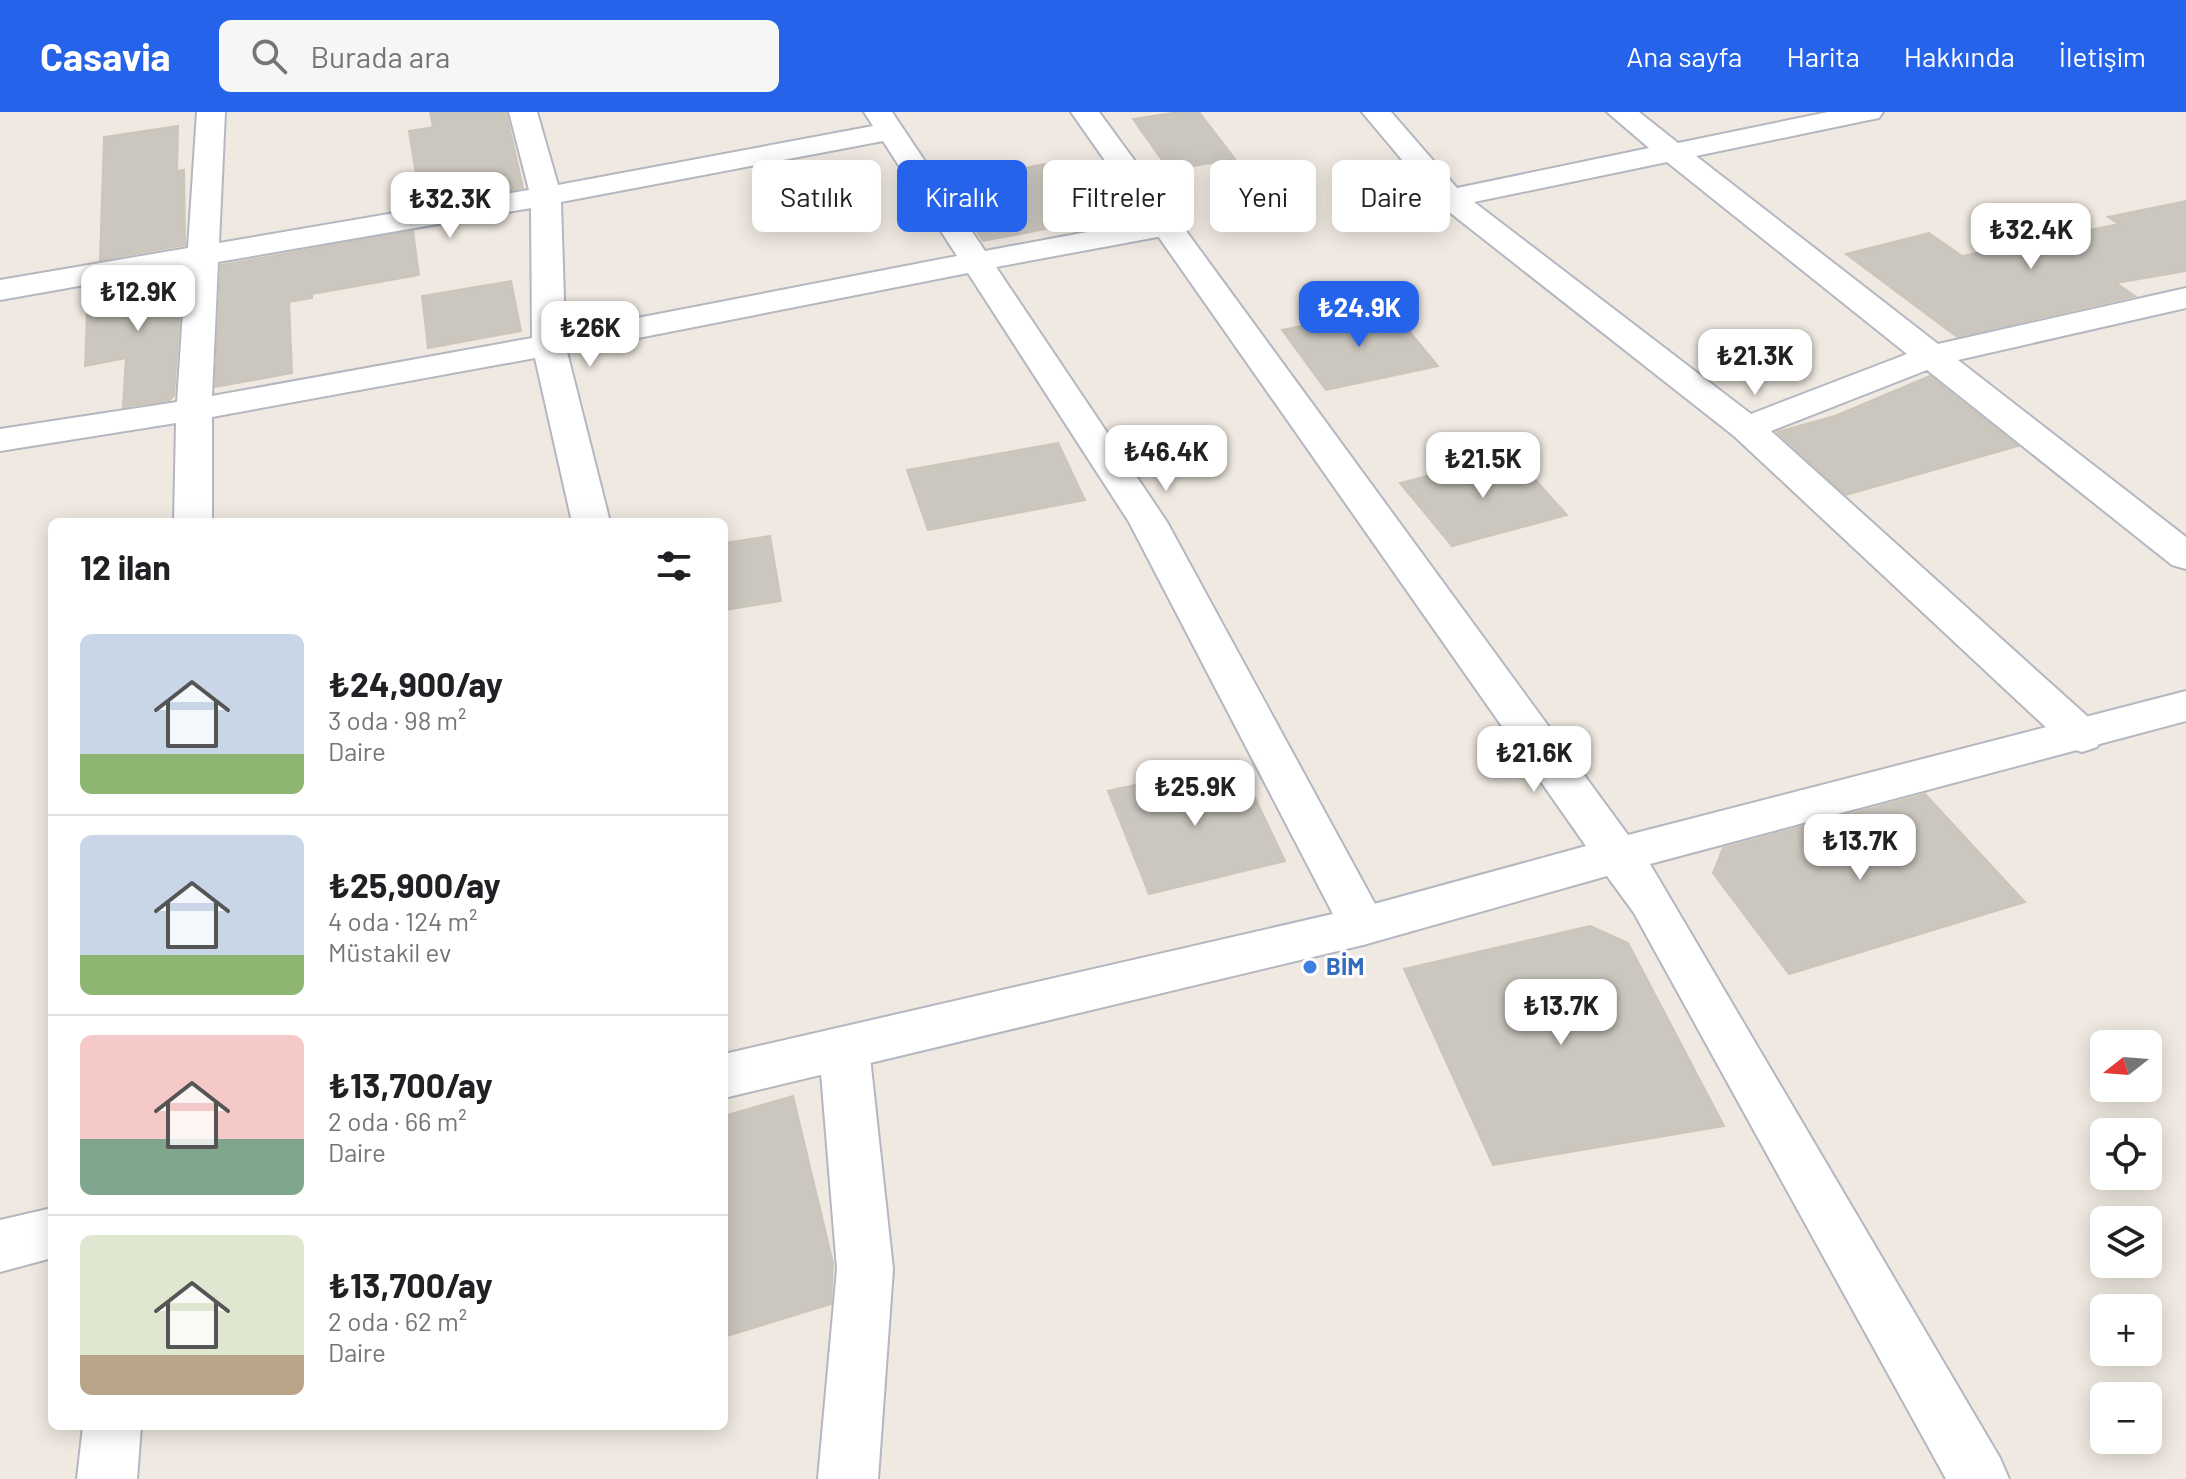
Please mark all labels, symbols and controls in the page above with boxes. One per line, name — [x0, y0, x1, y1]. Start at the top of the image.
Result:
search box — [219, 20, 779, 92]
text: Casavia — [40, 33, 171, 79]
icon: search — [247, 34, 291, 78]
text: Burada ara — [311, 38, 450, 74]
text: Ana sayfa — [1626, 39, 1742, 73]
text: Harita — [1786, 39, 1860, 73]
text: Hakkında — [1904, 39, 2015, 73]
text: İletişim — [2059, 39, 2146, 73]
chip: Satılık — [752, 160, 881, 232]
chip: Kiralık — [897, 160, 1027, 232]
chip: Filtreler — [1043, 160, 1194, 232]
chip: Yeni — [1210, 160, 1316, 232]
chip: Daire — [1332, 160, 1450, 232]
pin: ₺32.3K — [385, 172, 515, 240]
text: ₺32.3K — [409, 182, 491, 213]
pin: ₺32.4K — [1966, 203, 2096, 271]
text: ₺32.4K — [1989, 213, 2073, 244]
pin: ₺12.9K — [73, 265, 203, 333]
text: ₺12.9K — [99, 275, 177, 306]
pin: ₺24.9K — [1294, 281, 1424, 349]
text: ₺24.9K — [1317, 291, 1401, 322]
pin: ₺26K — [543, 301, 637, 369]
text: ₺26K — [559, 311, 621, 342]
pin: ₺21.3K — [1690, 329, 1820, 397]
text: ₺21.3K — [1716, 339, 1794, 370]
pin: ₺46.4K — [1101, 425, 1231, 493]
pin: ₺21.5K — [1418, 432, 1548, 500]
text: ₺46.4K — [1123, 435, 1209, 466]
text: ₺21.5K — [1444, 442, 1522, 473]
icon: filters — [652, 544, 696, 588]
text: 12 ilan — [80, 546, 171, 587]
text: ₺24,900/ay — [328, 663, 503, 704]
icon: home — [144, 666, 240, 762]
text: 3 oda · 98 m² — [328, 704, 466, 735]
pin: ₺21.6K — [1469, 726, 1599, 794]
text: Daire — [328, 735, 386, 766]
text: ₺21.6K — [1495, 736, 1573, 767]
pin: ₺25.9K — [1130, 760, 1260, 828]
text: ₺25.9K — [1154, 770, 1236, 801]
pin: ₺13.7K — [1795, 814, 1925, 882]
text: ₺13.7K — [1822, 824, 1898, 855]
text: ₺25,900/ay — [328, 864, 501, 905]
icon: home — [144, 867, 240, 963]
text: 4 oda · 124 m² — [328, 905, 478, 936]
text: Müstakil ev — [328, 936, 451, 967]
place label: BİM — [1326, 951, 1364, 980]
marker: BİM — [1301, 958, 1319, 976]
pin: ₺13.7K — [1496, 979, 1626, 1047]
text: ₺13.7K — [1523, 989, 1599, 1020]
north arrow — [2090, 1030, 2162, 1102]
map controls — [2090, 1030, 2162, 1454]
text: ₺13,700/ay — [328, 1064, 493, 1105]
icon: home — [144, 1067, 240, 1163]
text: 2 oda · 66 m² — [328, 1105, 467, 1136]
button: locate — [2090, 1118, 2162, 1190]
text: Daire — [328, 1136, 386, 1167]
button: layers — [2090, 1206, 2162, 1278]
text: ₺13,700/ay — [328, 1264, 493, 1305]
icon: home — [144, 1267, 240, 1363]
button: + — [2090, 1294, 2162, 1366]
text: 2 oda · 62 m² — [328, 1305, 467, 1336]
text: Daire — [328, 1336, 386, 1367]
button: − — [2090, 1382, 2162, 1454]

